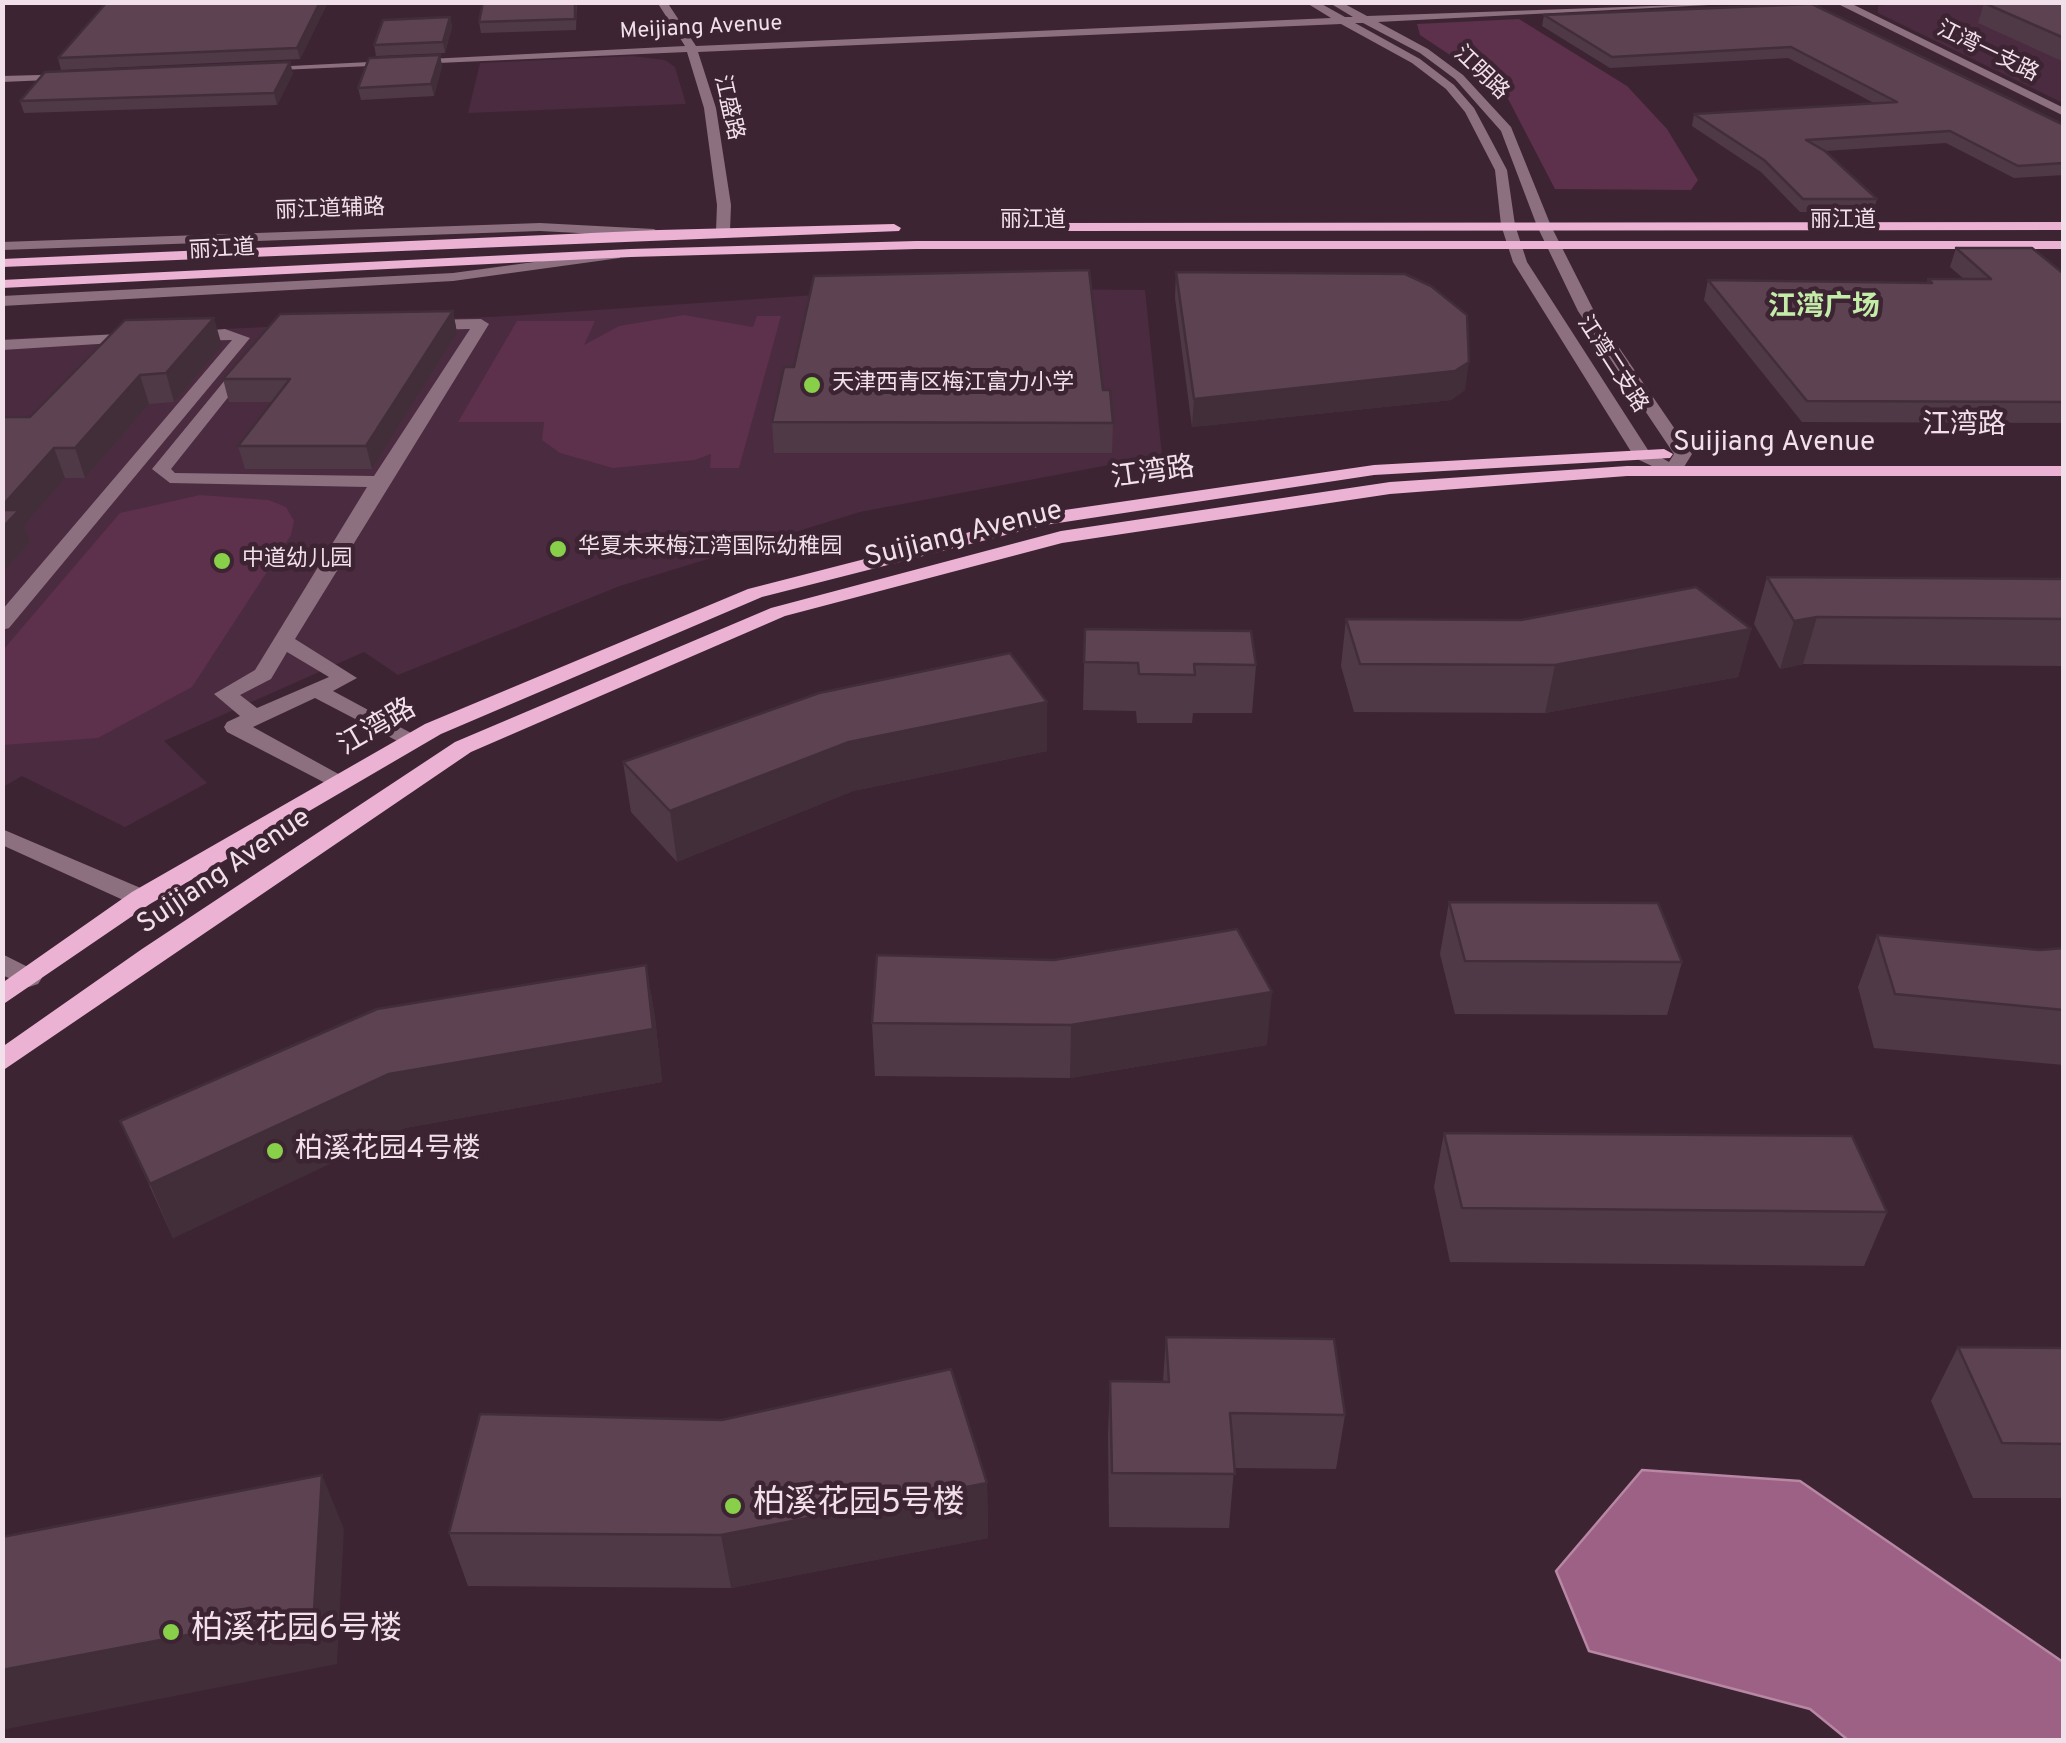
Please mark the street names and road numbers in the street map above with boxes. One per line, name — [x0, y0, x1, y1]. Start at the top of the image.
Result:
street label: Meijiang Avenue — [619, 12, 783, 46]
street label: 江湾一支路 — [1932, 17, 2042, 89]
street label: 江明路 — [1447, 42, 1513, 106]
street label: 江盛路 — [707, 73, 747, 143]
street label: 丽江道辅路 — [275, 196, 385, 226]
street label: 丽江道 — [1000, 209, 1066, 235]
street label: 丽江道 — [1810, 209, 1876, 235]
street label: 丽江道 — [188, 236, 256, 266]
street label: 江湾二支路 — [1570, 312, 1652, 418]
street label: 江湾路 — [1922, 410, 2006, 444]
street label: Suijiang Avenue — [1673, 427, 1875, 461]
street label: 江湾路 — [1109, 453, 1197, 497]
street label: Suijiang Avenue — [862, 495, 1066, 577]
street label: 江湾路 — [333, 693, 423, 765]
street label: Suijiang Avenue — [132, 803, 318, 943]

